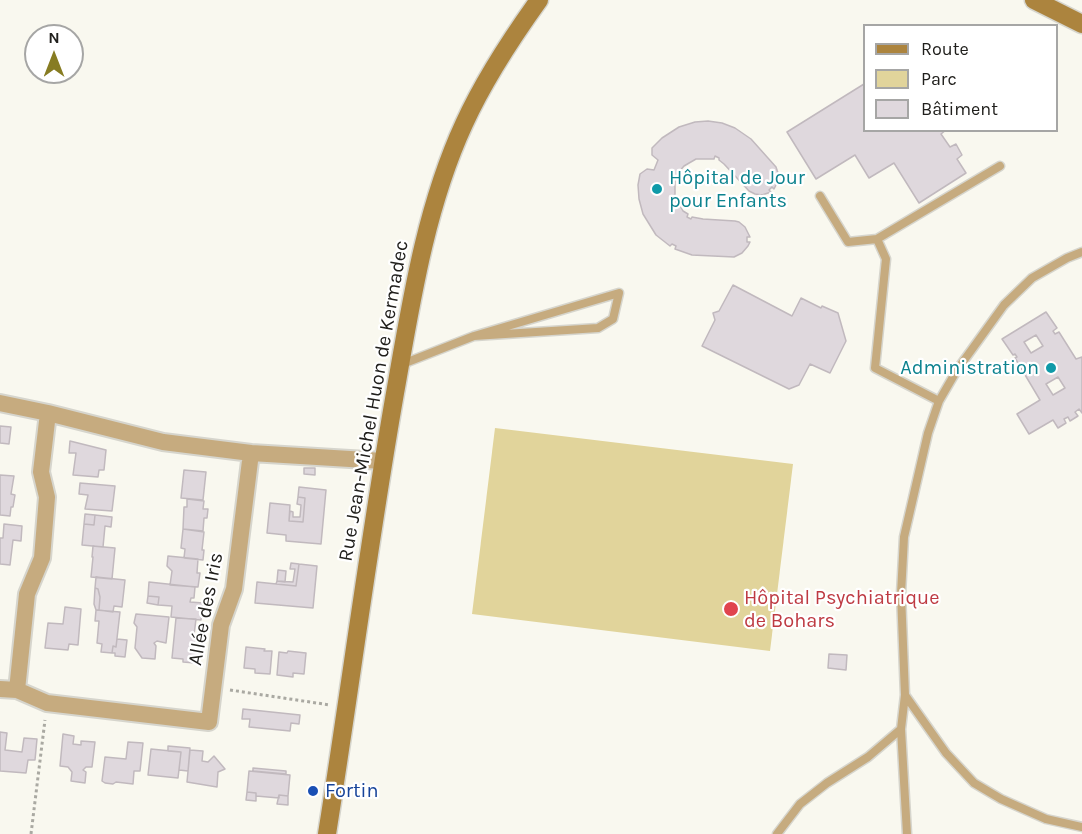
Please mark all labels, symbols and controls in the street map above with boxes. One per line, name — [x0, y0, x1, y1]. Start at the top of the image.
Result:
north arrow — [24, 24, 84, 84]
legend — [863, 24, 1058, 132]
text: N — [48, 28, 60, 47]
text: Route — [921, 38, 969, 60]
text: Parc — [921, 68, 957, 90]
text: Bâtiment — [921, 98, 998, 120]
place label: Hôpital de Jour pour Enfants — [669, 166, 805, 213]
marker: Hôpital de Jour pour Enfants — [650, 182, 664, 196]
street label: Rue Jean-Michel Huon de Kermadec — [334, 239, 414, 563]
place label: Administration — [900, 356, 1039, 380]
marker: Administration — [1044, 361, 1058, 375]
street label: Allée des Iris — [183, 550, 229, 668]
place label: Hôpital Psychiatrique de Bohars — [744, 586, 939, 633]
marker: Hôpital Psychiatrique de Bohars — [722, 600, 740, 618]
place label: Fortin — [325, 779, 379, 803]
marker: Fortin — [306, 784, 320, 798]

